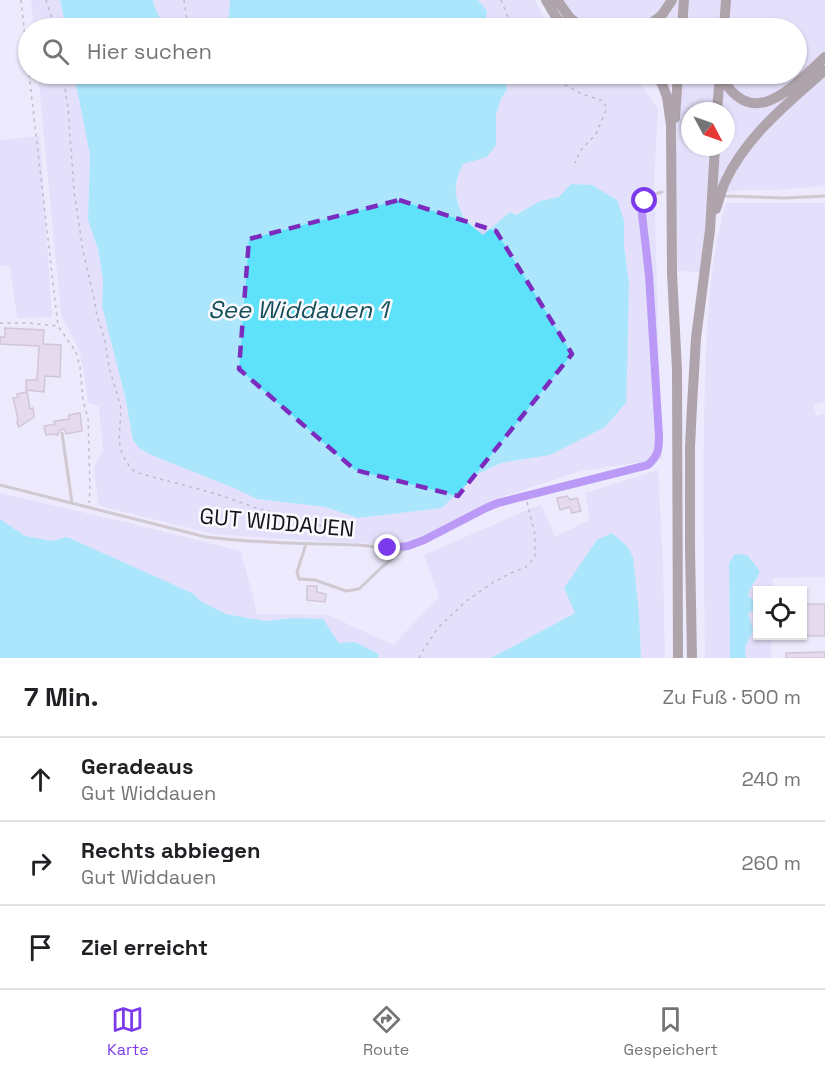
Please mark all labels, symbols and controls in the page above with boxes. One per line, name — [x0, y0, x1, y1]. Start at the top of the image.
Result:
search box — [18, 18, 807, 84]
icon: search — [39, 35, 72, 68]
text: Hier suchen — [87, 37, 212, 65]
north arrow — [681, 102, 735, 156]
route start — [631, 187, 657, 213]
water label: See Widdauen 1 — [208, 294, 391, 325]
street label: GUT WIDDAUEN — [198, 501, 356, 543]
route end — [374, 534, 400, 560]
map controls — [753, 586, 807, 640]
button: locate — [753, 586, 807, 640]
text: 7 Min. — [24, 680, 99, 714]
text: Zu Fuß · 500 m — [663, 684, 801, 710]
text: Geradeaus — [81, 752, 193, 780]
icon: ahead — [24, 763, 57, 796]
text: 240 m — [742, 766, 801, 792]
text: Gut Widdauen — [81, 780, 216, 806]
text: Rechts abbiegen — [81, 836, 261, 864]
icon: right — [24, 847, 57, 880]
text: 260 m — [742, 850, 801, 876]
text: Gut Widdauen — [81, 864, 216, 890]
icon: arrive — [24, 931, 57, 964]
text: Ziel erreicht — [81, 933, 208, 961]
tab: Karte — [107, 1003, 149, 1060]
tab: Route — [363, 1003, 409, 1060]
tab: Gespeichert — [623, 1003, 718, 1060]

